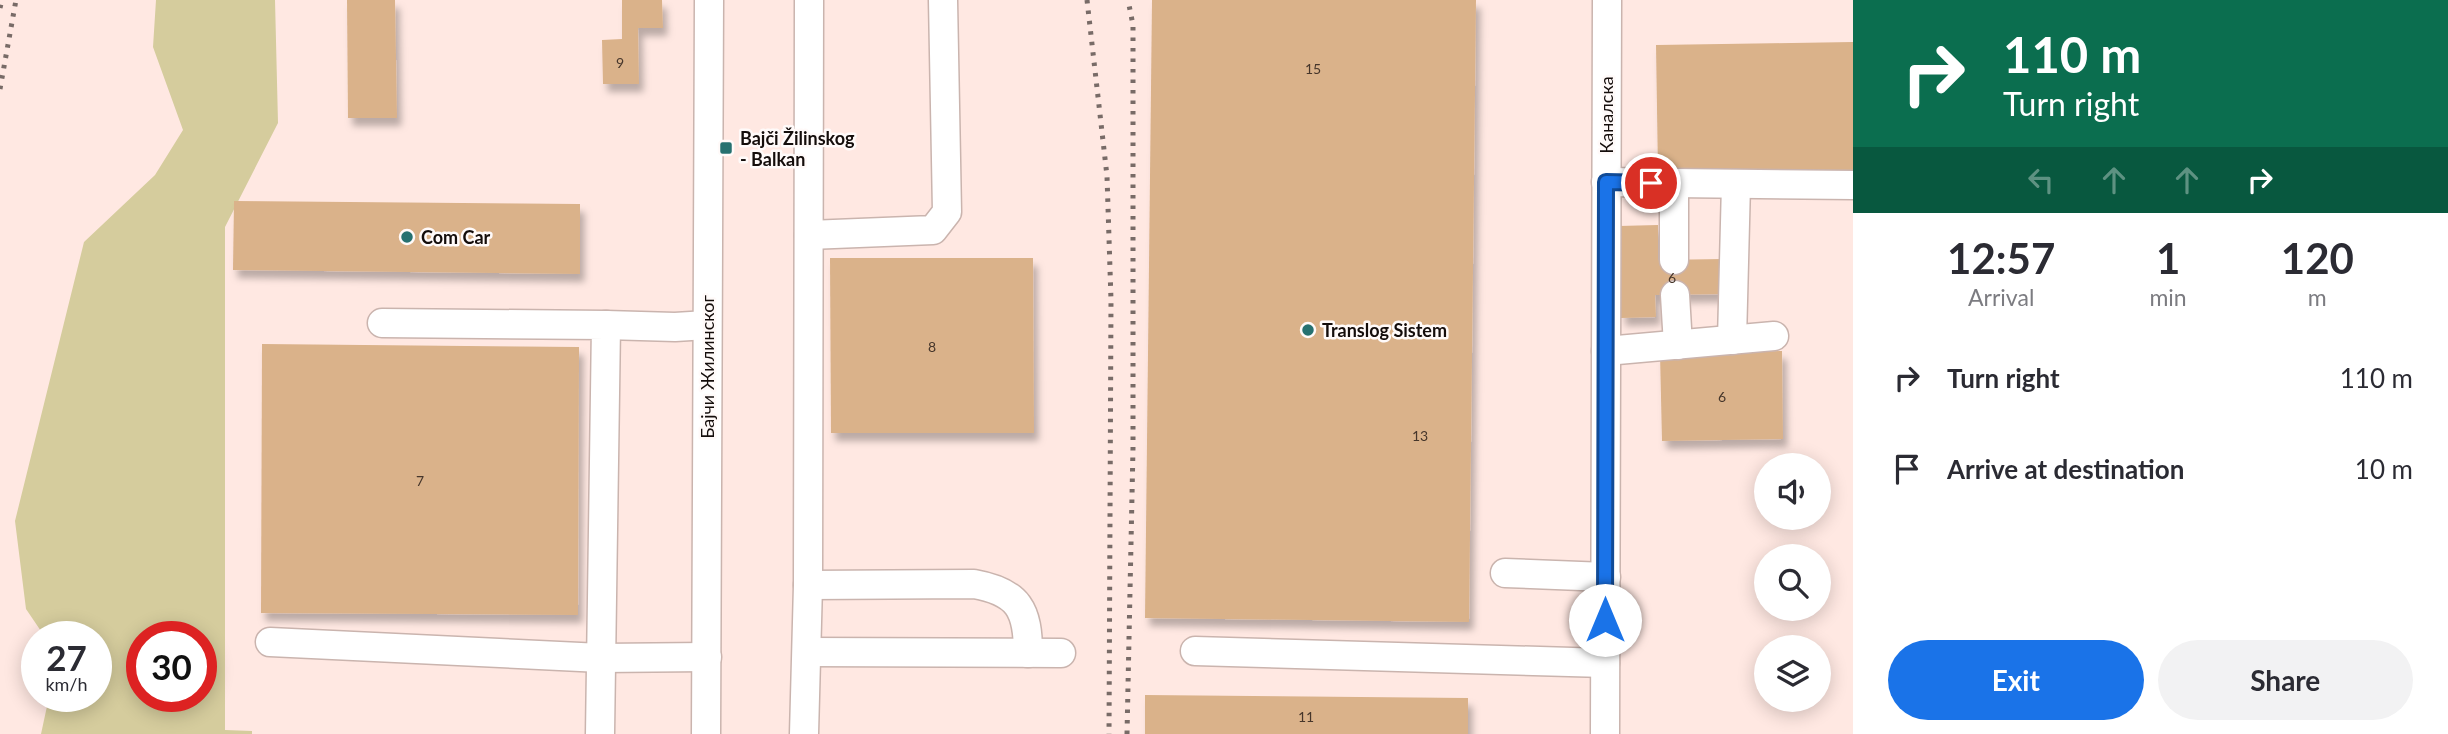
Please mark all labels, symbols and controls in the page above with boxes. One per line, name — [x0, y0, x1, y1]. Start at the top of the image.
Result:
text: 110 m — [2003, 25, 2141, 83]
icon: right — [1888, 28, 1979, 119]
house number: 9 — [616, 54, 624, 71]
house number: 15 — [1305, 60, 1321, 77]
street label: Каналска — [1595, 76, 1617, 154]
text: Turn right — [2003, 84, 2139, 123]
place label: Bajči Žilinskog - Balkan — [740, 127, 855, 170]
marker: Bajči Žilinskog - Balkan — [718, 140, 734, 156]
pin — [1621, 153, 1681, 213]
icon: left — [2022, 161, 2060, 199]
icon: ahead — [2095, 161, 2133, 199]
icon: ahead — [2168, 161, 2206, 199]
icon: right — [2241, 161, 2279, 199]
icon: arrive — [1632, 164, 1670, 202]
place label: Com Car — [421, 226, 491, 248]
marker: Com Car — [399, 229, 415, 245]
text: 12:57 — [1947, 233, 2055, 283]
text: 1 — [2156, 233, 2180, 283]
text: 120 — [2281, 233, 2354, 283]
house number: 6 — [1668, 269, 1676, 286]
text: Arrival — [1968, 283, 2034, 311]
text: min — [2149, 283, 2187, 311]
text: m — [2308, 283, 2327, 311]
street label: Бајчи Жилинског — [696, 295, 718, 439]
place label: Translog Sistem — [1322, 319, 1447, 341]
marker: Translog Sistem — [1300, 322, 1316, 338]
house number: 8 — [928, 338, 936, 355]
icon: right — [1888, 359, 1926, 397]
text: Turn right — [1947, 362, 2060, 394]
text: 110 m — [2340, 362, 2413, 394]
house number: 6 — [1718, 388, 1726, 405]
house number: 13 — [1412, 427, 1428, 444]
icon: arrive — [1888, 450, 1926, 488]
map controls — [1754, 453, 1831, 712]
button: sound — [1754, 453, 1831, 530]
text: Arrive at destination — [1947, 453, 2184, 485]
text: 10 m — [2355, 453, 2413, 485]
house number: 7 — [416, 472, 424, 489]
button: search — [1754, 544, 1831, 621]
position arrow — [1568, 583, 1642, 657]
speed limit sign: 30 — [126, 621, 217, 712]
button: layers — [1754, 635, 1831, 712]
text: 27 — [46, 636, 87, 678]
button: Exit — [1888, 640, 2144, 720]
button: Share — [2158, 640, 2413, 720]
text: km/h — [45, 673, 88, 695]
house number: 11 — [1298, 708, 1314, 725]

